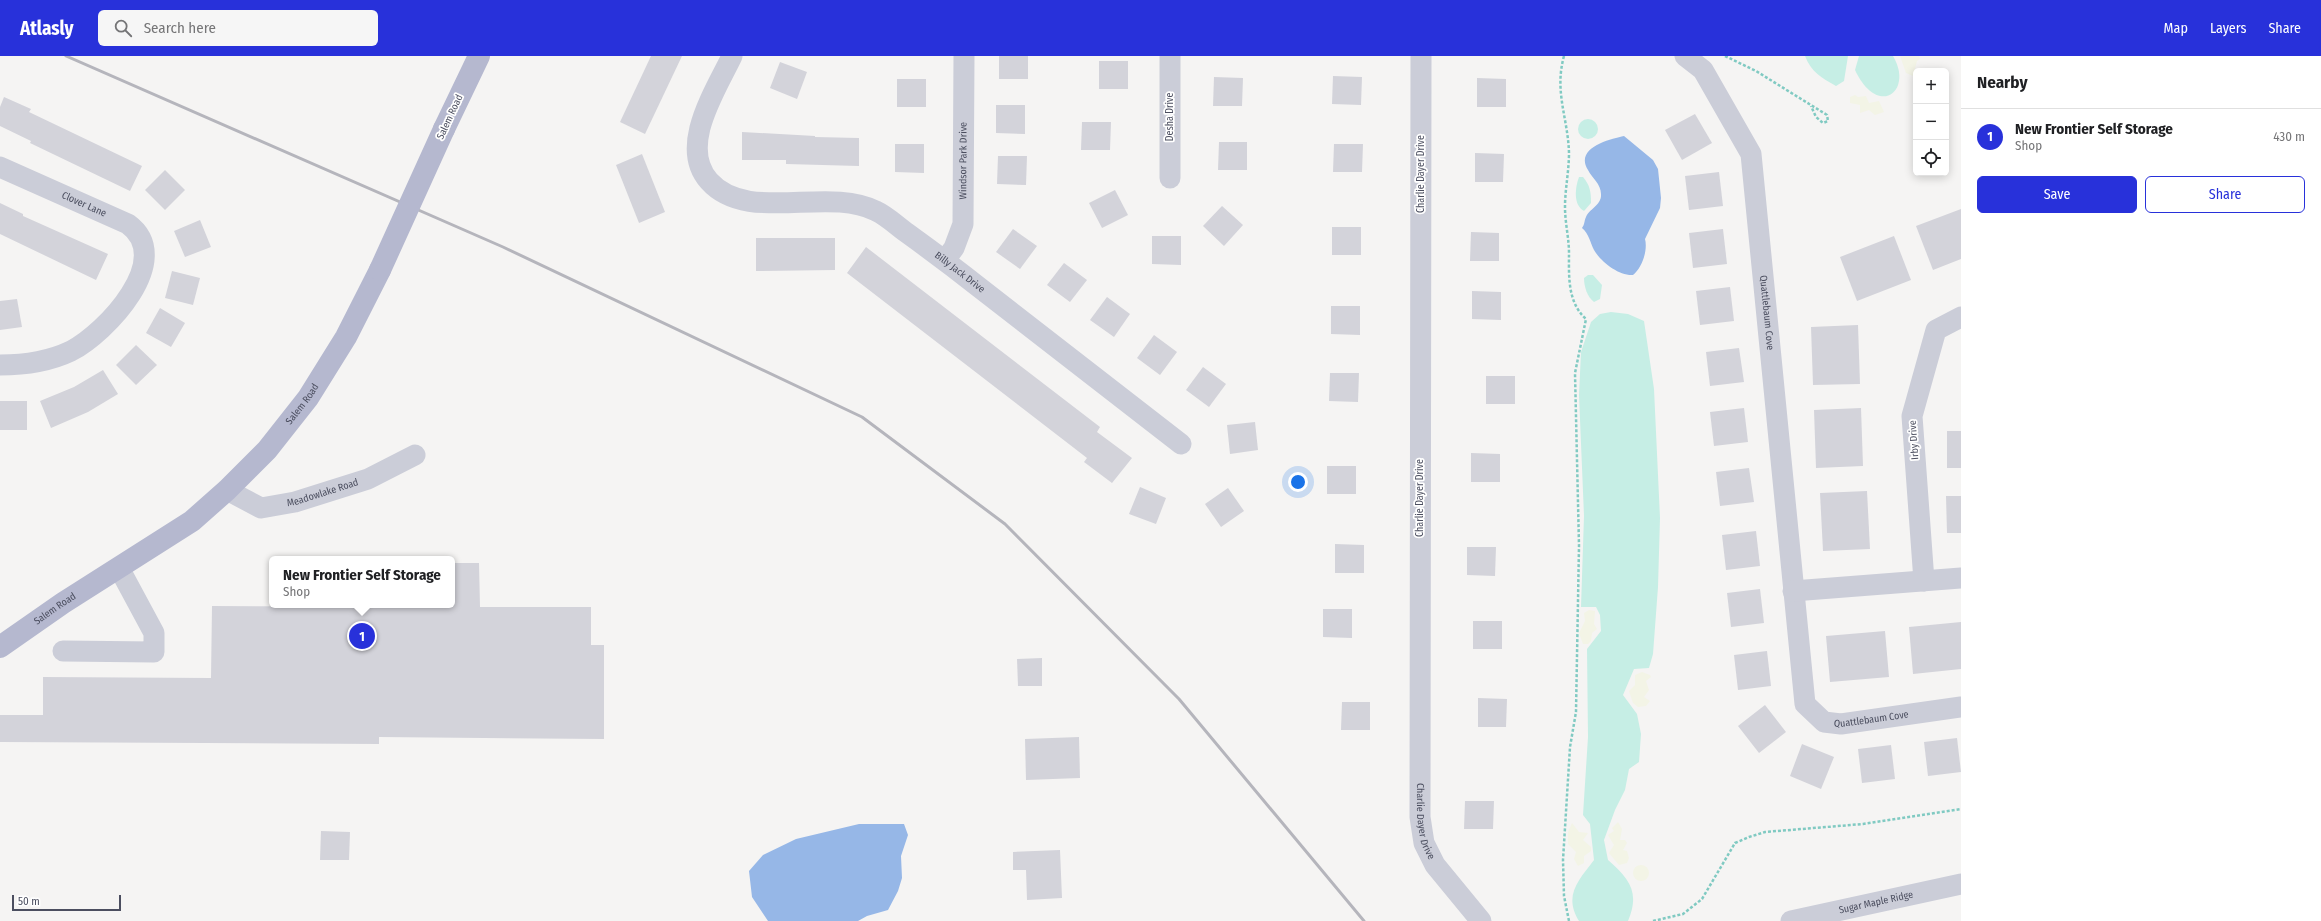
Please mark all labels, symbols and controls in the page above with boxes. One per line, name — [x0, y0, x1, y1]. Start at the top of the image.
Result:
search box — [98, 10, 378, 46]
text: Atlasly — [20, 17, 74, 40]
icon: search — [112, 17, 134, 39]
text: Search here — [144, 19, 216, 37]
text: Map — [2164, 20, 2188, 37]
text: Layers — [2210, 20, 2246, 37]
text: Share — [2268, 20, 2301, 37]
map controls — [1913, 68, 1949, 176]
button: + — [1913, 68, 1949, 104]
text: Nearby — [1977, 72, 2028, 93]
street label: Salem Road — [434, 93, 466, 141]
street label: Desha Drive — [1164, 93, 1176, 141]
button: − — [1913, 104, 1949, 140]
text: New Frontier Self Storage — [2015, 120, 2173, 138]
street label: Windsor Park Drive — [957, 122, 970, 199]
text: 1 — [1987, 129, 1993, 144]
text: 430 m — [2273, 129, 2305, 144]
street label: Charlie Dayer Drive — [1415, 135, 1427, 213]
text: Shop — [2015, 138, 2042, 153]
button: locate — [1913, 140, 1949, 176]
button: Save — [1977, 176, 2137, 213]
button: Share — [2145, 176, 2305, 213]
street label: Clover Lane — [60, 189, 108, 220]
street label: Billy Jack Drive — [932, 249, 987, 296]
street label: Quattlebaum Cove — [1757, 275, 1776, 351]
street label: Salem Road — [283, 381, 321, 427]
street label: Irby Drive — [1907, 420, 1921, 460]
street label: Charlie Dayer Drive — [1414, 459, 1426, 537]
your location — [1288, 472, 1308, 492]
street label: Meadowlake Road — [286, 476, 360, 509]
popup — [269, 556, 455, 608]
text: New Frontier Self Storage — [283, 566, 441, 584]
text: Shop — [283, 584, 310, 599]
street label: Salem Road — [32, 590, 78, 627]
pin: 1 — [349, 621, 375, 651]
street label: Quattlebaum Cove — [1833, 708, 1909, 730]
street label: Charlie Dayer Drive — [1414, 783, 1437, 862]
street label: Sugar Maple Ridge — [1838, 889, 1914, 916]
scale bar — [12, 893, 121, 912]
text: 50 m — [18, 895, 40, 908]

